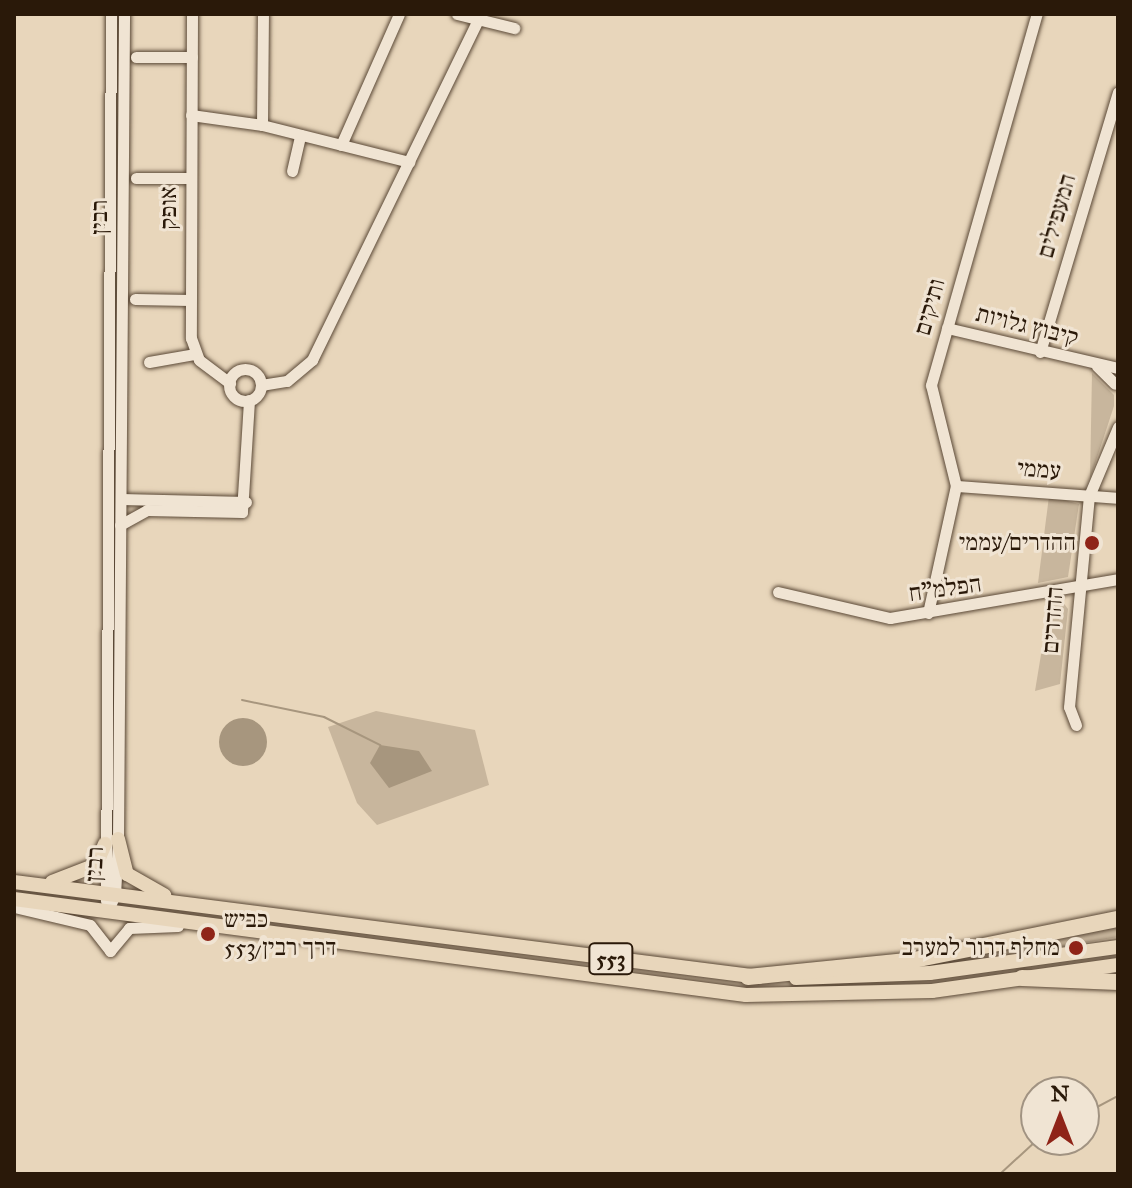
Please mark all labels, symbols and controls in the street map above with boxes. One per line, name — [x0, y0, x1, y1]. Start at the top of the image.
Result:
street label: המעפילים — [1031, 171, 1083, 261]
street label: אופק — [155, 186, 183, 230]
street label: רבין — [86, 199, 114, 235]
street label: ותיקים — [908, 275, 952, 339]
street label: קיבוץ גלויות — [973, 299, 1081, 353]
street label: עממי — [1016, 454, 1062, 486]
place label: ההדרים/עממי — [959, 529, 1076, 557]
marker: ההדרים/עממי — [1083, 534, 1101, 552]
street label: הפלמ"ח — [907, 570, 983, 608]
street label: ההדרים — [1036, 586, 1070, 654]
street label: רבין — [80, 846, 110, 882]
place label: כביש 553/דרך רבין — [224, 906, 336, 962]
marker: כביש 553/דרך רבין — [199, 925, 217, 943]
place label: מחלף דרור למערב — [901, 934, 1060, 962]
marker: מחלף דרור למערב — [1067, 939, 1085, 957]
road number: 553 — [587, 941, 635, 977]
north arrow — [1020, 1076, 1100, 1156]
text: N — [1051, 1080, 1069, 1107]

